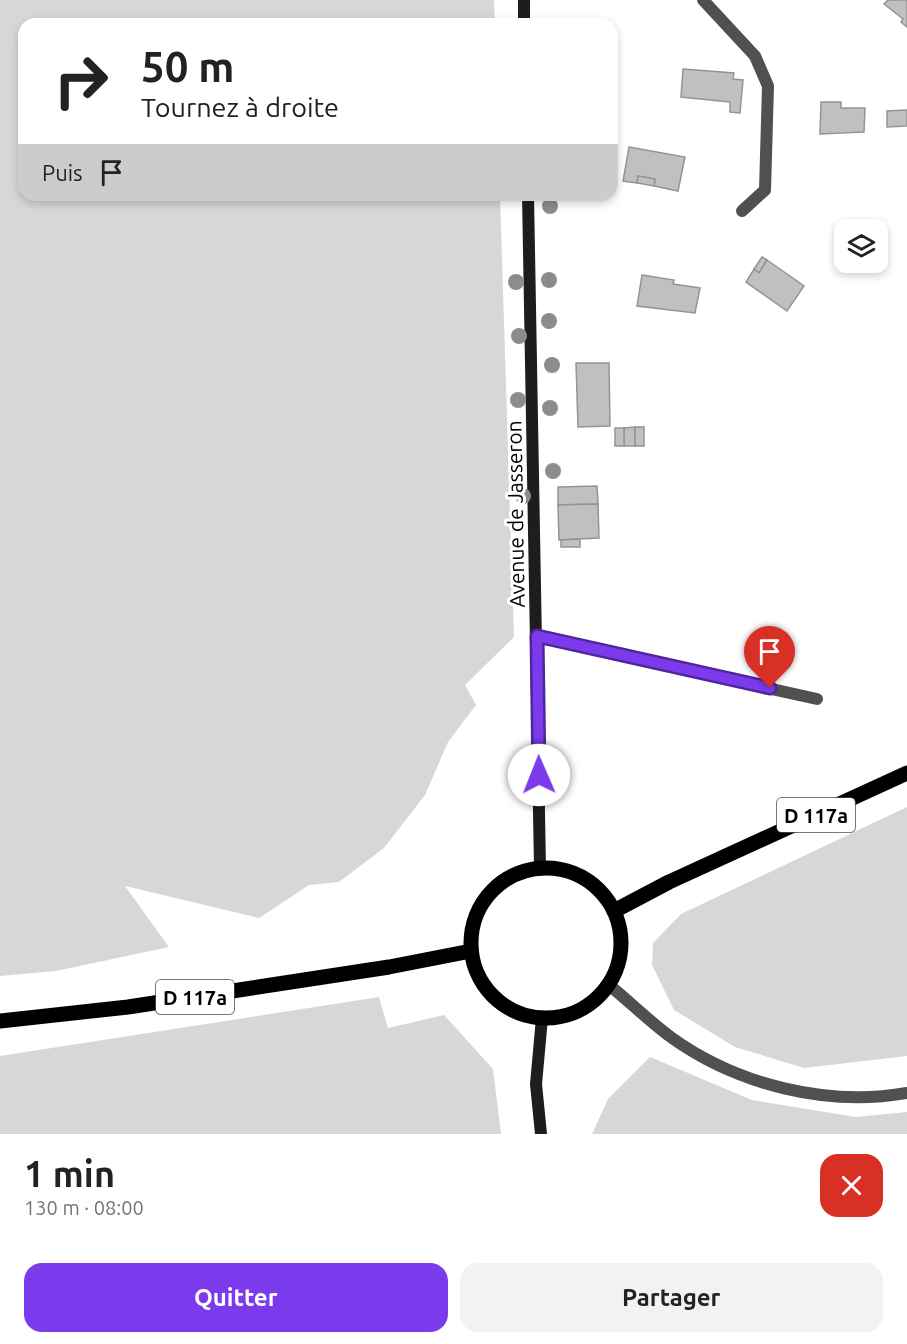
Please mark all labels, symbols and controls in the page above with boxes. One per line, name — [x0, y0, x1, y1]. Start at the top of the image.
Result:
icon: right — [42, 42, 120, 120]
text: 50 m — [141, 43, 235, 90]
text: Tournez à droite — [141, 92, 339, 122]
icon: arrive — [95, 156, 128, 189]
text: Puis — [42, 160, 83, 185]
map controls — [834, 219, 888, 273]
button: layers — [834, 219, 888, 273]
street label: Avenue de Jasseron — [501, 420, 529, 608]
pin — [744, 626, 795, 688]
icon: arrive — [753, 635, 786, 668]
position arrow — [507, 743, 571, 807]
road number: D 117a — [777, 798, 855, 832]
road number: D 117a — [156, 980, 234, 1014]
text: 1 min — [24, 1153, 115, 1194]
button: close — [820, 1154, 883, 1217]
text: 130 m · 08:00 — [24, 1196, 144, 1219]
button: Quitter — [24, 1263, 448, 1332]
button: Partager — [460, 1263, 883, 1332]

